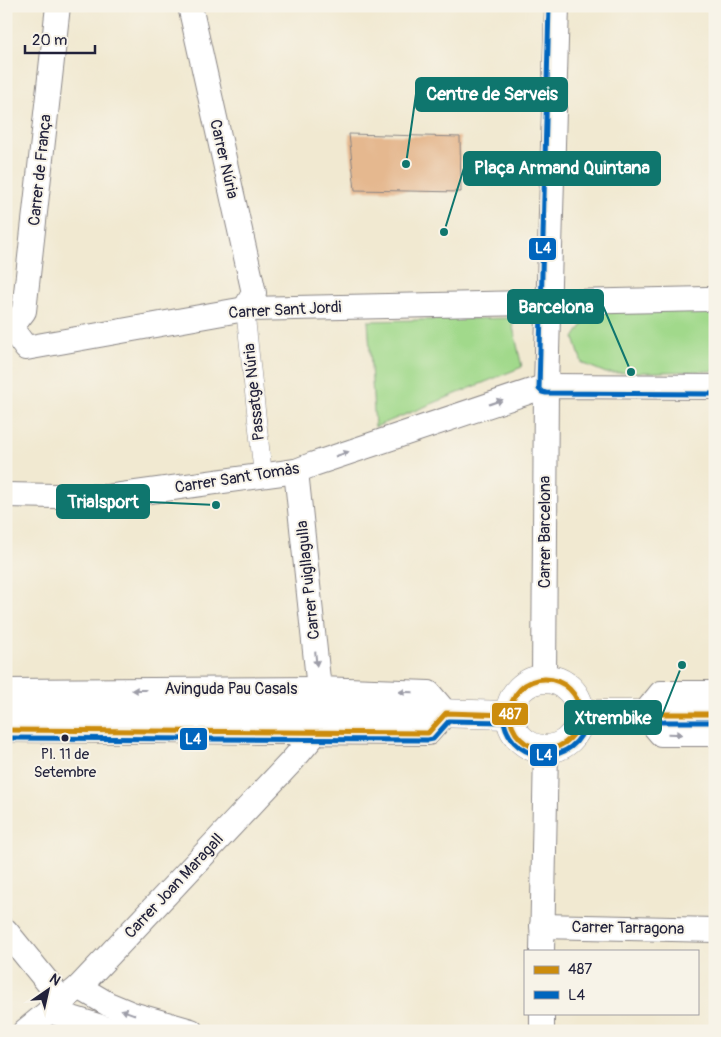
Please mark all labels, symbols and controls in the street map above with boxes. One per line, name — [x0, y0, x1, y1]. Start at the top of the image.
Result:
scale bar — [25, 22, 95, 54]
text: 20 m — [32, 31, 67, 50]
callout: Centre de Serveis — [416, 78, 567, 111]
text: Centre de Serveis — [426, 83, 559, 106]
street label: Carrer de França — [24, 113, 56, 227]
street label: Carrer Núria — [205, 117, 243, 201]
callout: Plaça Armand Quintana — [464, 152, 660, 185]
text: Plaça Armand Quintana — [474, 157, 650, 180]
line badge: L4 — [528, 237, 557, 261]
text: L4 — [535, 240, 552, 257]
callout: Barcelona — [508, 290, 603, 323]
text: Barcelona — [518, 296, 594, 319]
street label: Carrer Sant Jordi — [228, 297, 342, 323]
street label: Passatge Núria — [239, 342, 269, 442]
one-way arrow — [489, 398, 504, 406]
one-way arrow — [335, 450, 350, 458]
street label: Carrer Sant Tomàs — [173, 458, 301, 498]
street label: Carrer Barcelona — [535, 476, 555, 588]
callout: Trialsport — [57, 485, 149, 518]
text: Trialsport — [66, 491, 140, 514]
street label: Carrer Puigllagulla — [292, 520, 324, 640]
one-way arrow — [312, 651, 320, 667]
street label: Avinguda Pau Casals — [165, 679, 297, 699]
one-way arrow — [131, 686, 147, 694]
one-way arrow — [398, 688, 414, 696]
callout: Xtrembike — [565, 701, 661, 734]
line badge: 487 — [491, 702, 529, 726]
text: 487 — [499, 706, 522, 723]
text: Xtrembike — [575, 707, 652, 730]
line badge: L4 — [179, 727, 208, 751]
one-way arrow — [667, 730, 683, 738]
text: L4 — [185, 731, 202, 748]
marker: Pl. 11 de Setembre — [60, 733, 70, 743]
line badge: L4 — [529, 743, 558, 767]
place label: Pl. 11 de Setembre — [34, 745, 97, 782]
text: L4 — [536, 747, 553, 764]
street label: Carrer Joan Maragall — [120, 829, 228, 943]
street label: Carrer Tarragona — [571, 917, 685, 939]
legend — [524, 950, 698, 1014]
text: 487 — [568, 960, 592, 979]
north arrow — [22, 964, 72, 1014]
text: N — [46, 970, 64, 989]
text: L4 — [568, 986, 585, 1005]
one-way arrow — [120, 1008, 135, 1015]

